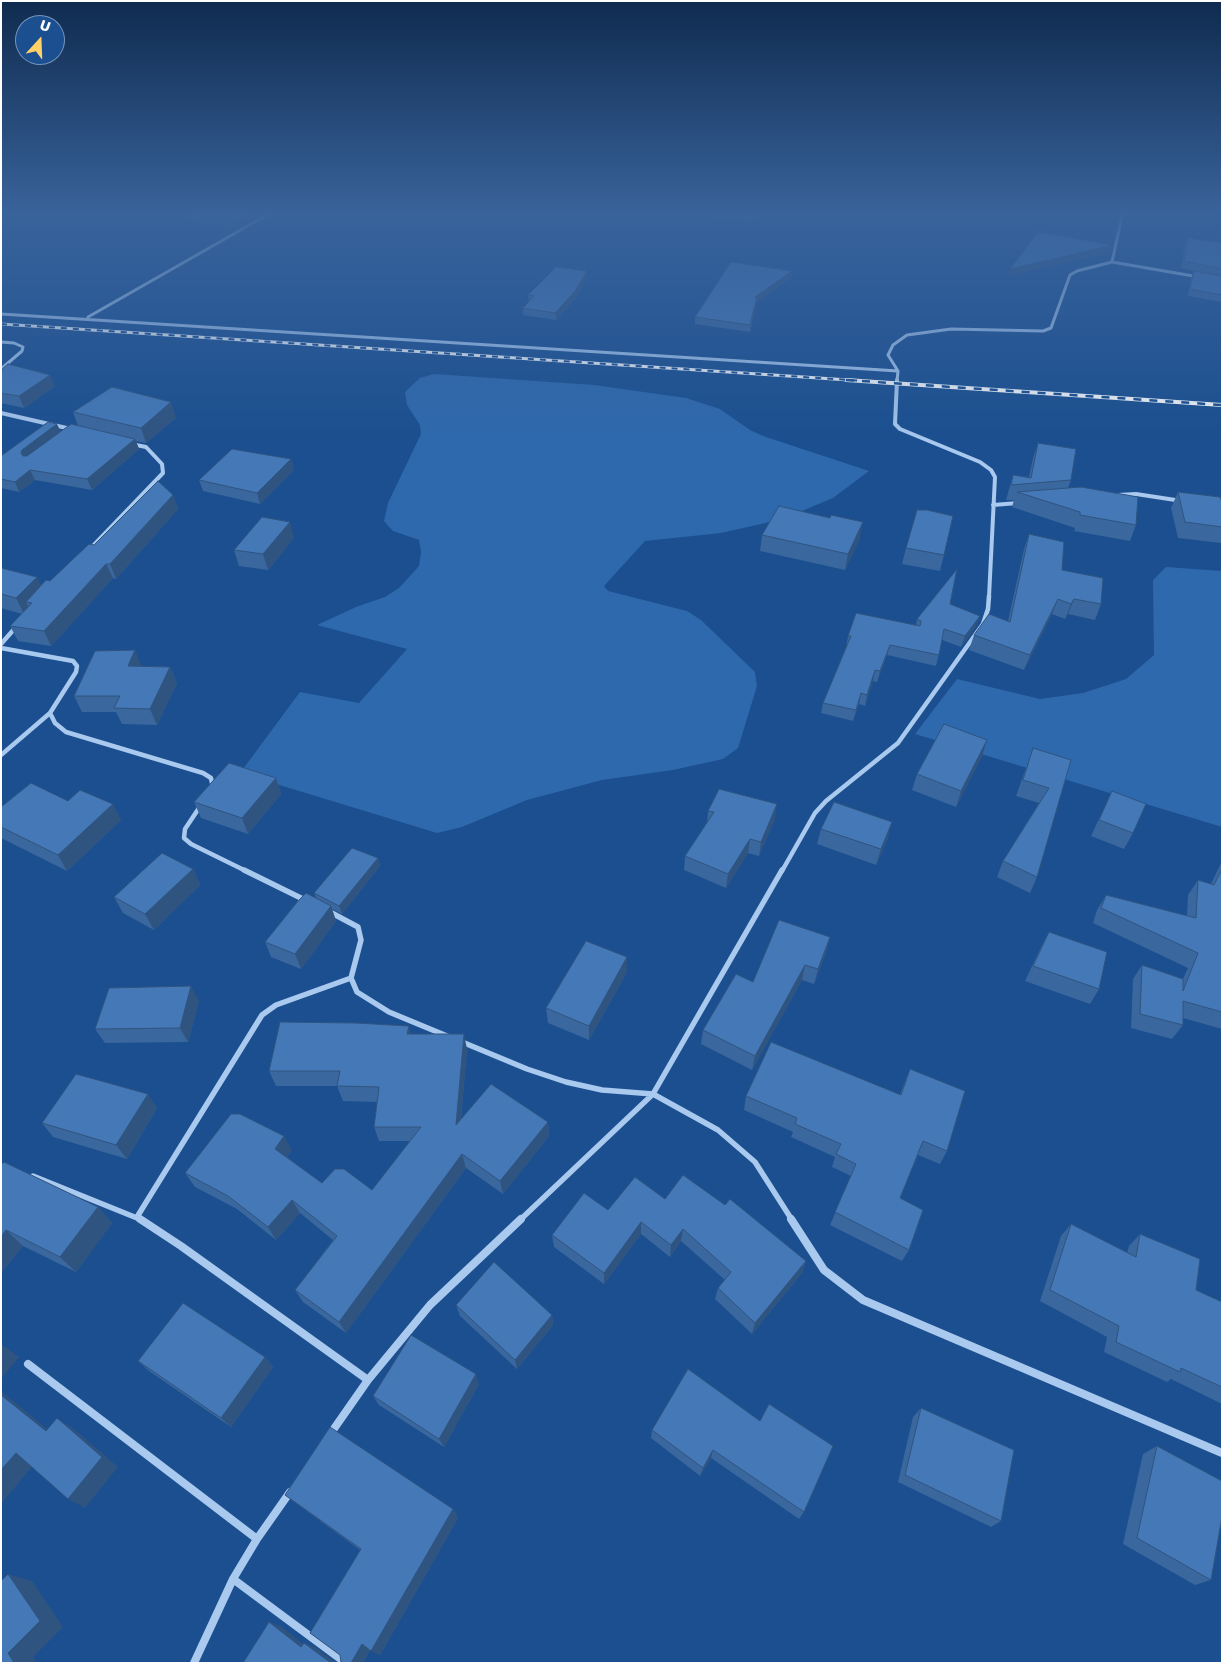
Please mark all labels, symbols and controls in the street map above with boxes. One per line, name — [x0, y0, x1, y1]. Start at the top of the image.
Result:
north arrow — [15, 15, 65, 65]
text: U — [37, 17, 53, 36]

